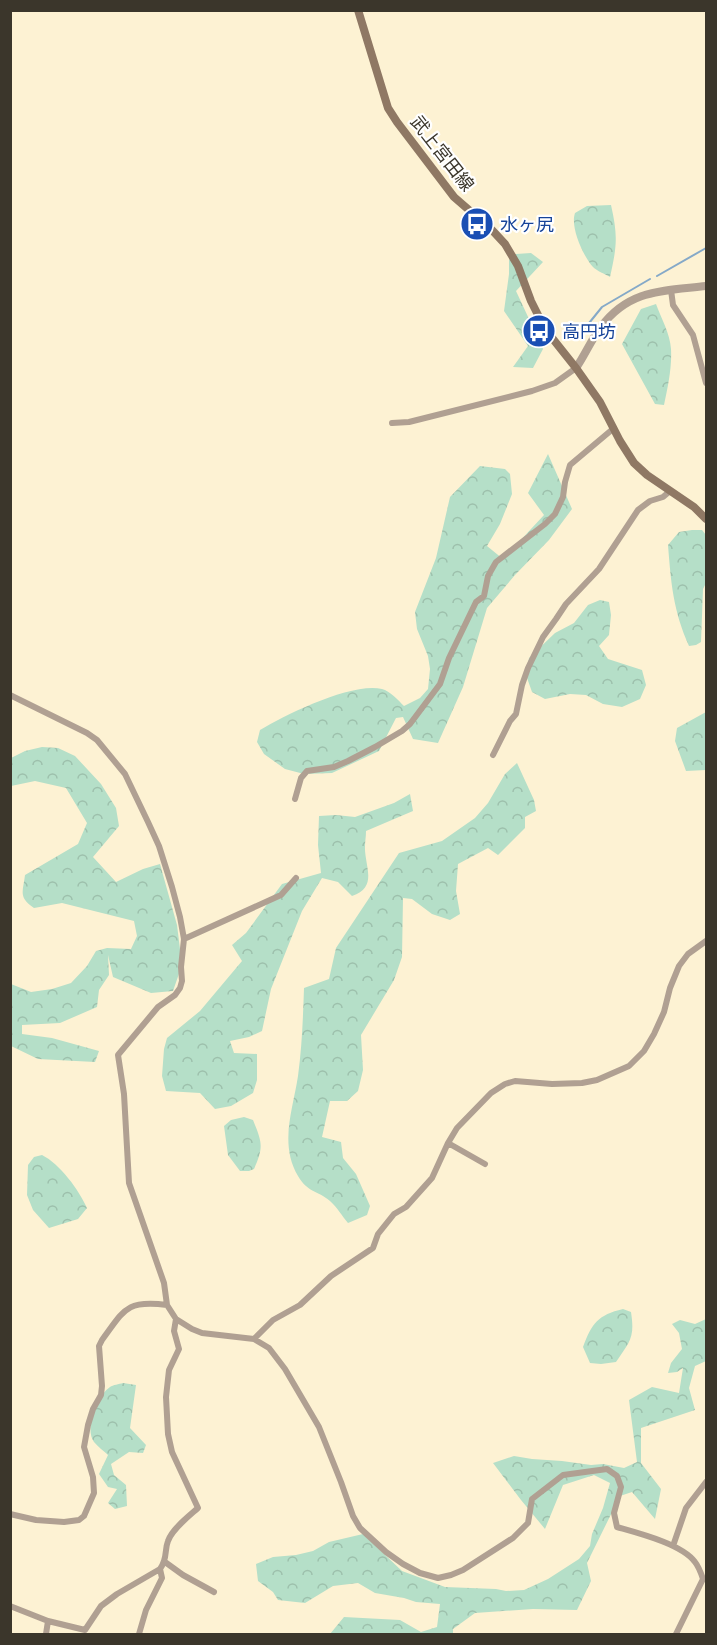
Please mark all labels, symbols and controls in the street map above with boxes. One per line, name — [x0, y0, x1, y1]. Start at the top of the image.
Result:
street label: 武上宮田線 — [407, 111, 479, 195]
bus stop icon: 水ヶ尻 — [459, 206, 495, 242]
place label: 水ヶ尻 — [500, 213, 554, 235]
bus stop icon: 高円坊 — [521, 313, 557, 349]
place label: 高円坊 — [562, 320, 616, 342]

